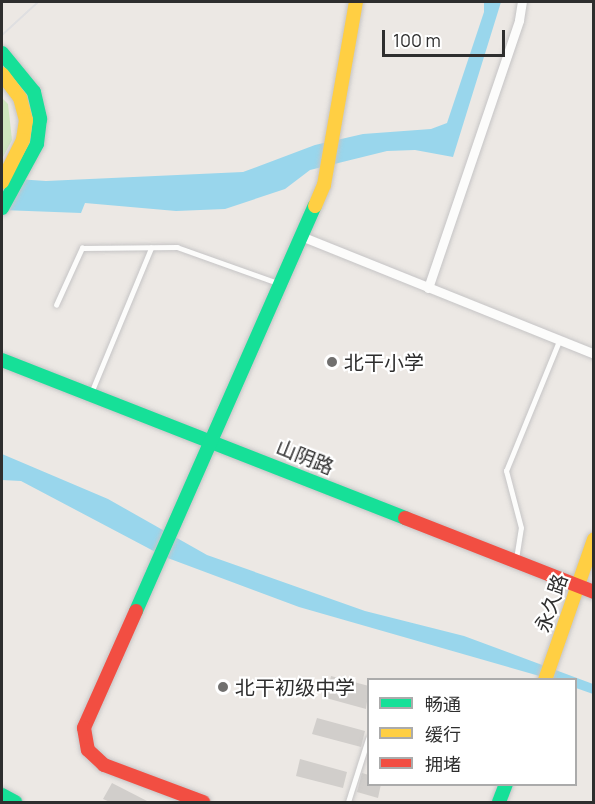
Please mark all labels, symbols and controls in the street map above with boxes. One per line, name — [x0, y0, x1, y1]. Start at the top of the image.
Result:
scale bar — [385, 18, 508, 56]
text: 100 m — [393, 28, 441, 52]
place label: 北干小学 — [344, 350, 424, 374]
marker: 北干小学 — [325, 355, 339, 369]
street label: 山阴路 — [273, 435, 337, 479]
street label: 永久路 — [530, 571, 572, 635]
place label: 北干初级中学 — [235, 675, 355, 699]
legend — [367, 678, 577, 786]
marker: 北干初级中学 — [216, 680, 230, 694]
text: 畅通 — [425, 692, 461, 716]
text: 缓行 — [425, 722, 461, 746]
text: 拥堵 — [425, 752, 461, 776]

